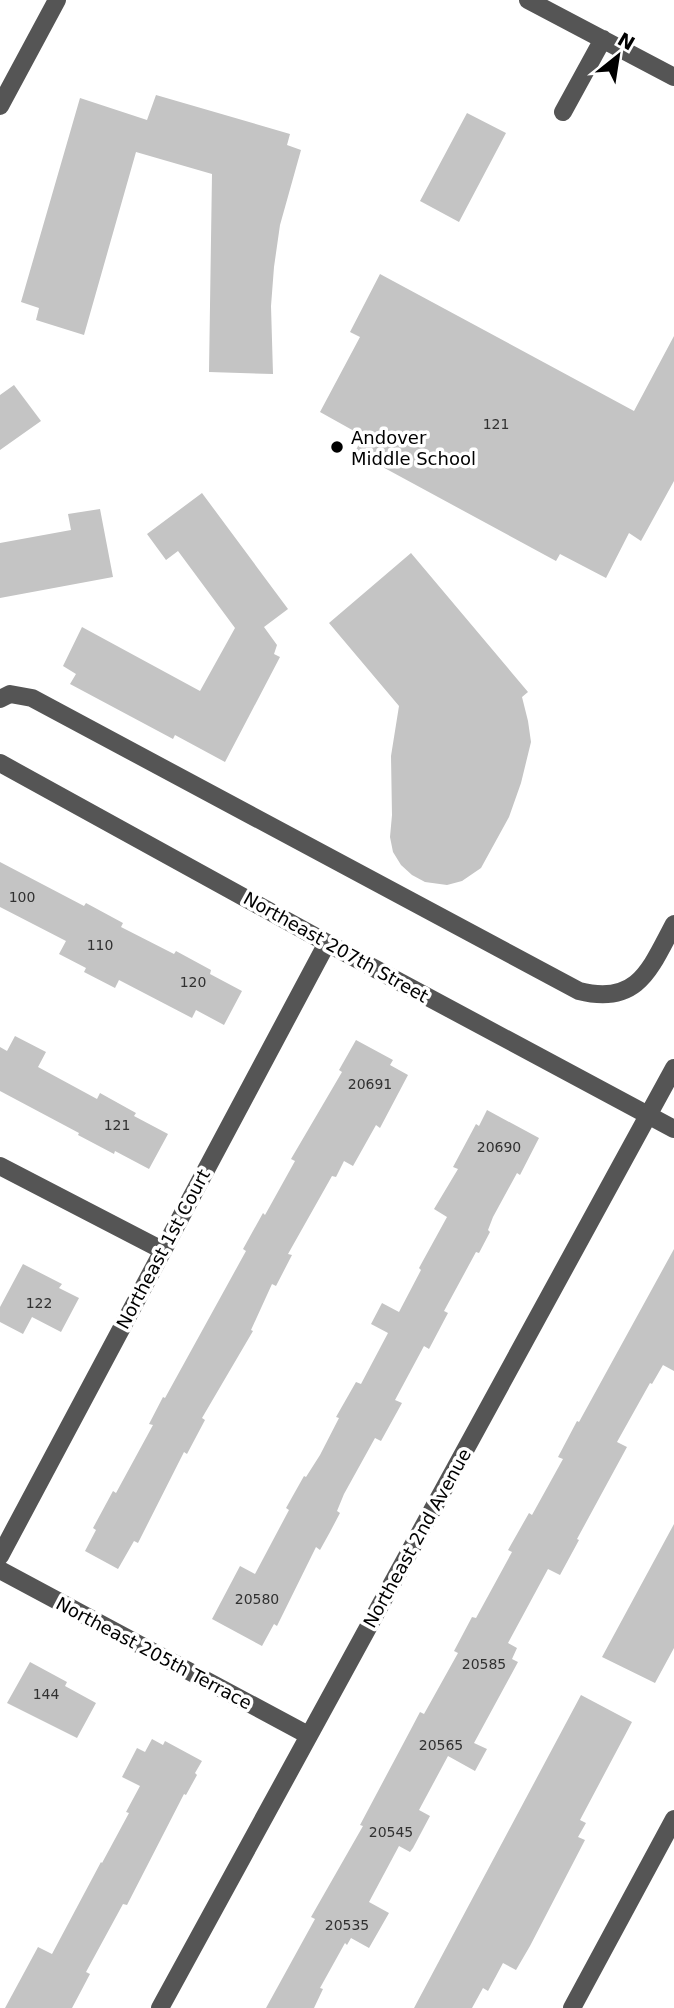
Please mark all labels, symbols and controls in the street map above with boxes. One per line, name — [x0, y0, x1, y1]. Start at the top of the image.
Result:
north arrow — [583, 21, 653, 91]
text: N — [614, 28, 639, 55]
house number: 121 — [483, 416, 509, 432]
place label: Andover Middle School — [351, 427, 476, 469]
marker: Andover Middle School — [329, 439, 345, 455]
street label: Northeast 207th Street — [240, 887, 432, 1007]
house number: 100 — [9, 889, 35, 905]
house number: 110 — [87, 937, 113, 953]
house number: 120 — [180, 974, 206, 990]
house number: 20691 — [348, 1076, 392, 1092]
house number: 121 — [104, 1117, 130, 1133]
house number: 20690 — [477, 1139, 521, 1155]
street label: Northeast 1st Court — [112, 1166, 214, 1332]
house number: 122 — [26, 1295, 52, 1311]
street label: Northeast 2nd Avenue — [359, 1445, 475, 1631]
house number: 20580 — [235, 1591, 279, 1607]
street label: Northeast 205th Terrace — [53, 1592, 255, 1714]
house number: 20585 — [462, 1656, 506, 1672]
house number: 144 — [33, 1686, 59, 1702]
house number: 20565 — [419, 1737, 463, 1753]
house number: 20545 — [369, 1824, 413, 1840]
house number: 20535 — [325, 1917, 369, 1933]

